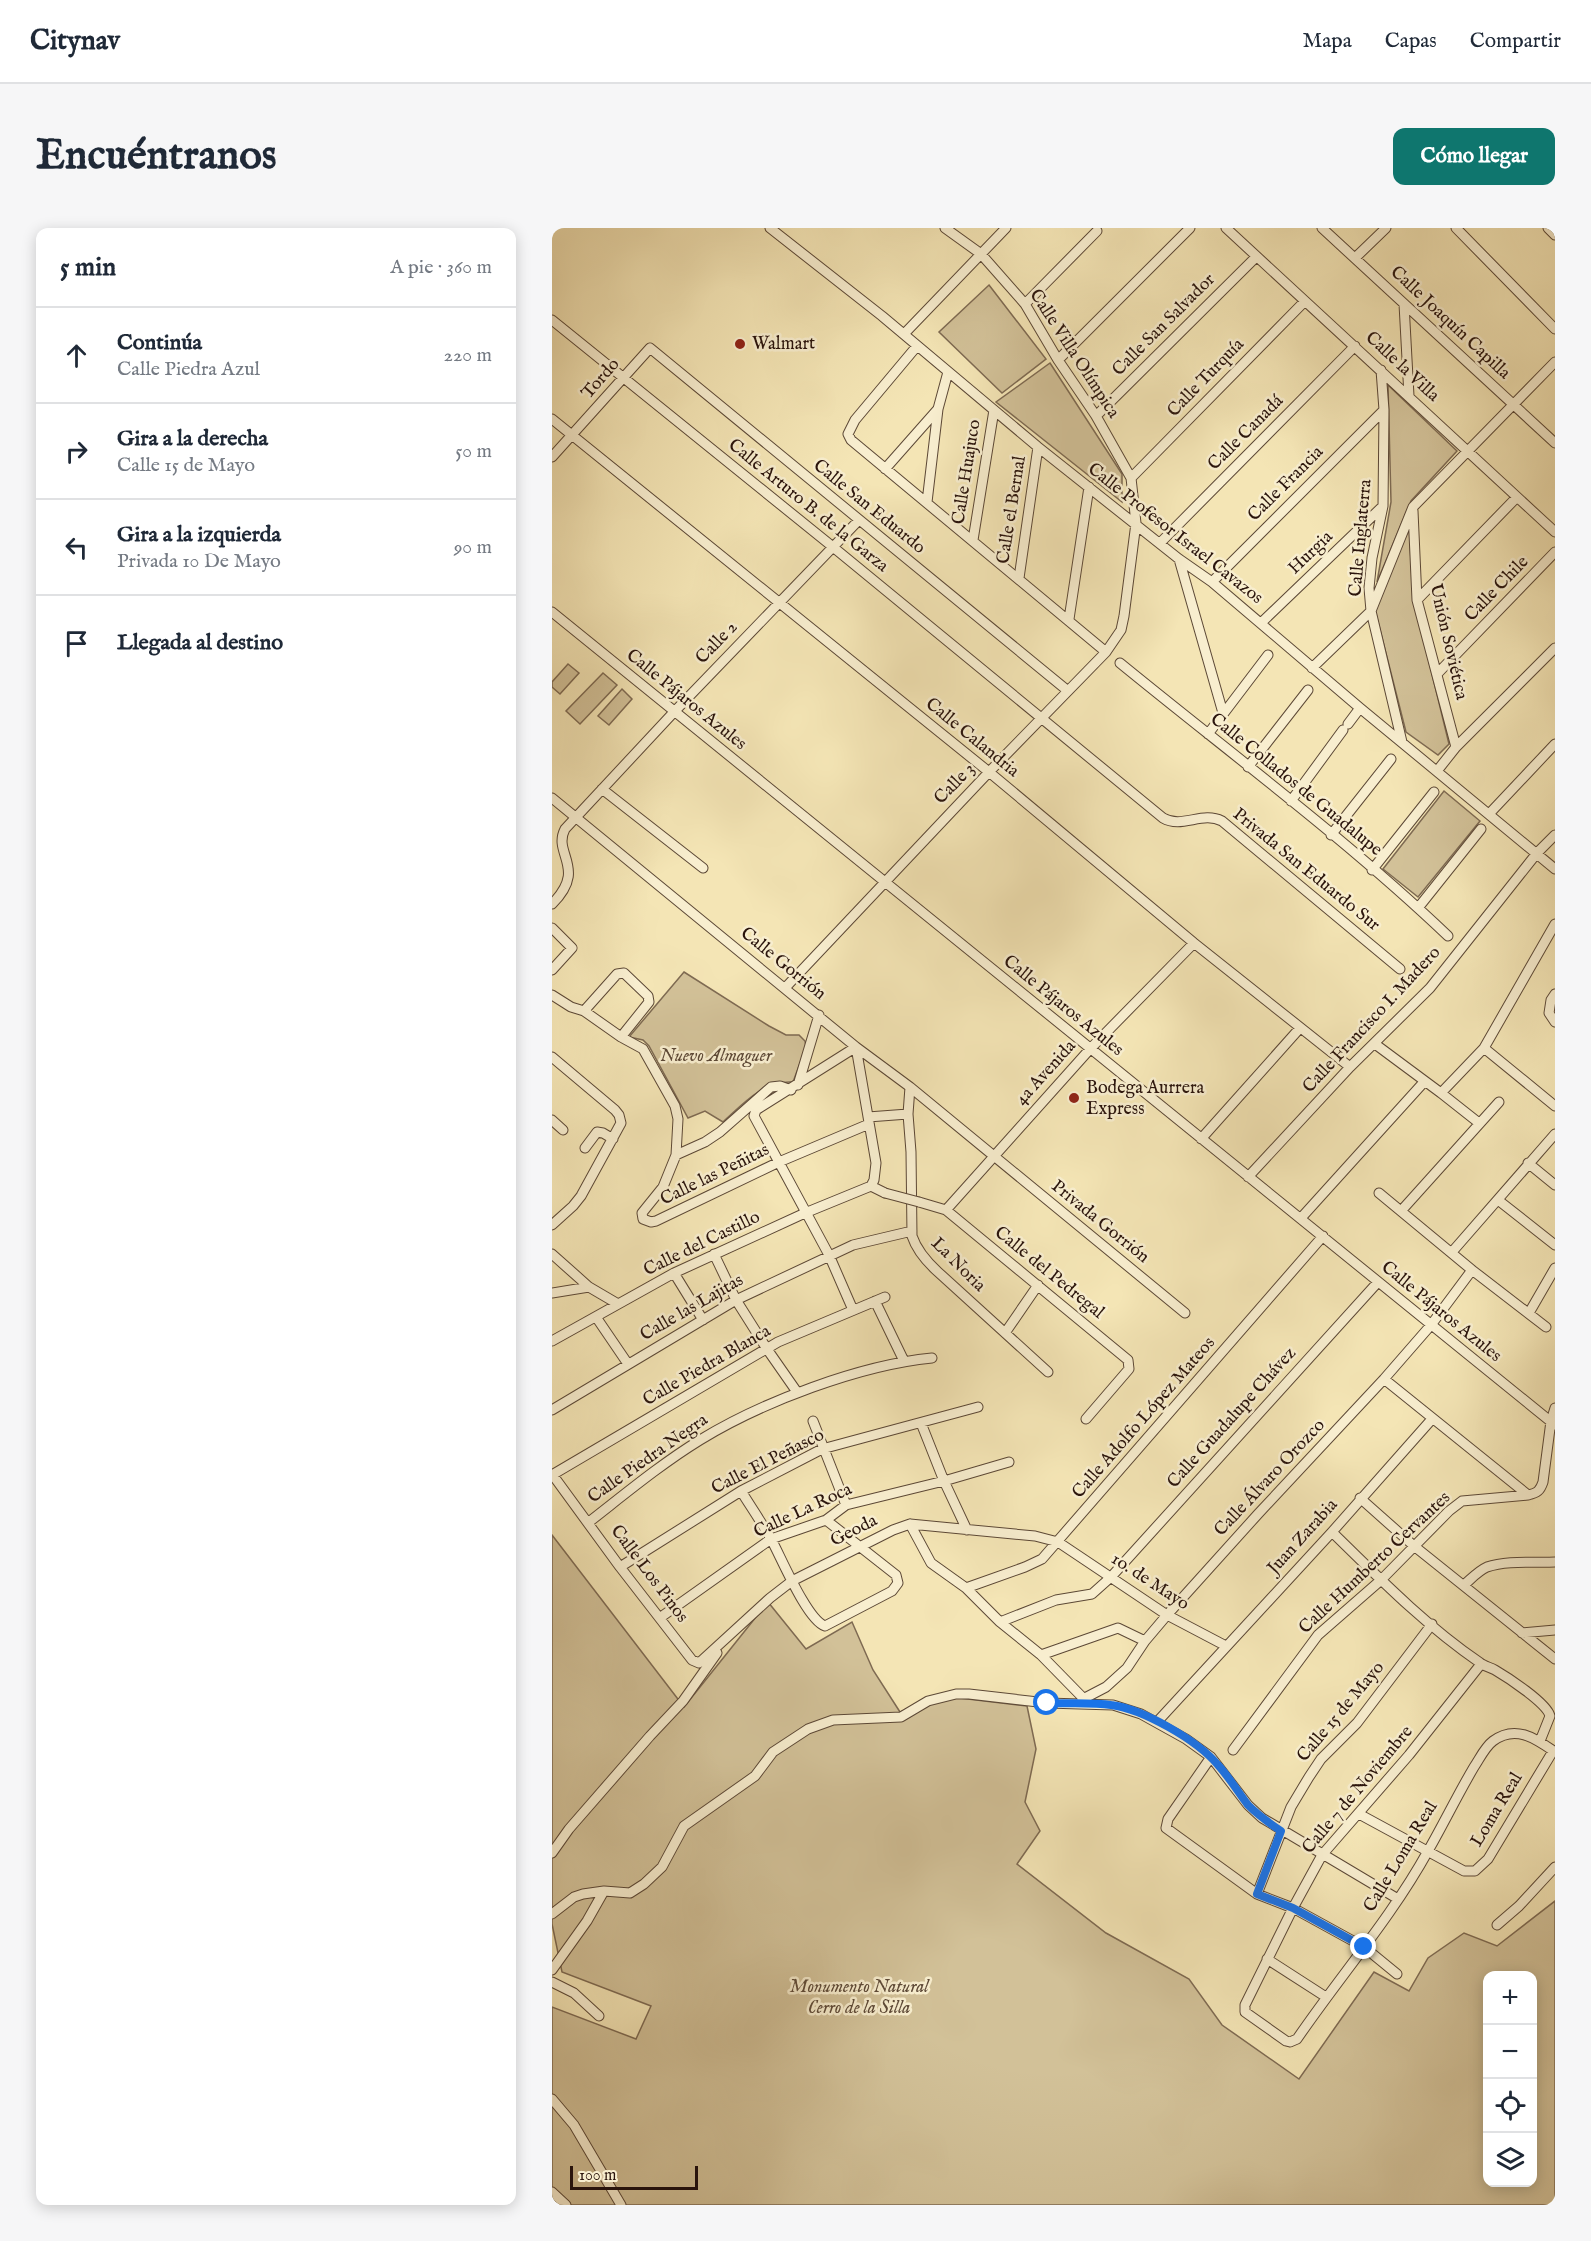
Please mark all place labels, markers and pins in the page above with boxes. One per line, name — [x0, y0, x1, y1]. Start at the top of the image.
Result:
place label: Walmart — [752, 333, 815, 356]
marker: Walmart — [733, 337, 747, 351]
place label: Bodega Aurrera Express — [1086, 1077, 1205, 1121]
marker: Bodega Aurrera Express — [1067, 1091, 1081, 1105]

